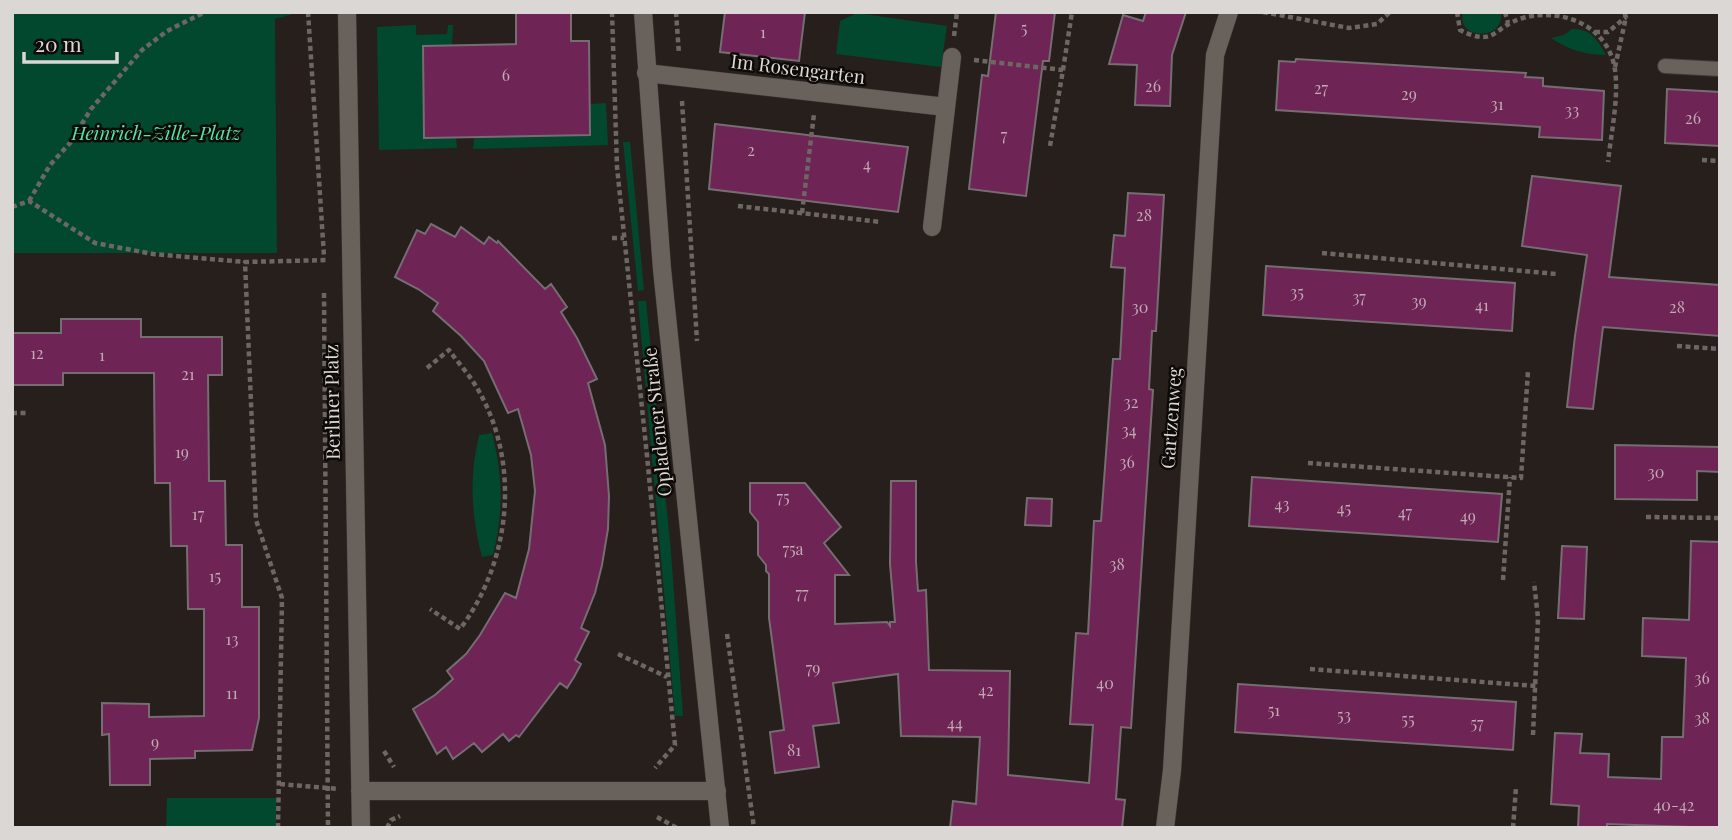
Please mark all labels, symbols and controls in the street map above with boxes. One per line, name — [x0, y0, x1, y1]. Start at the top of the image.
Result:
house number: 5 — [1021, 17, 1027, 38]
scale bar — [24, 21, 117, 65]
house number: 1 — [760, 21, 766, 42]
text: 20 m — [35, 29, 82, 57]
street label: Im Rosengarten — [729, 47, 868, 89]
house number: 6 — [502, 64, 510, 85]
house number: 26 — [1145, 75, 1161, 96]
house number: 27 — [1314, 77, 1329, 98]
house number: 29 — [1401, 83, 1417, 104]
house number: 31 — [1490, 93, 1504, 114]
house number: 33 — [1565, 99, 1579, 120]
house number: 26 — [1685, 107, 1701, 128]
park label: Heinrich-Zille-Platz — [71, 119, 242, 145]
house number: 7 — [1001, 124, 1008, 145]
house number: 2 — [747, 139, 755, 160]
house number: 4 — [863, 153, 871, 174]
house number: 28 — [1136, 204, 1152, 225]
house number: 35 — [1290, 281, 1304, 302]
house number: 37 — [1352, 286, 1366, 307]
house number: 39 — [1411, 290, 1427, 311]
house number: 41 — [1475, 294, 1489, 315]
house number: 30 — [1132, 296, 1148, 317]
house number: 28 — [1669, 296, 1685, 317]
house number: 12 — [30, 342, 44, 363]
house number: 1 — [99, 344, 105, 365]
street label: Berliner Platz — [317, 344, 345, 460]
street label: Opladener Straße — [635, 346, 677, 498]
house number: 21 — [181, 363, 195, 384]
street label: Gartzenweg — [1153, 366, 1187, 470]
house number: 32 — [1124, 391, 1138, 412]
house number: 34 — [1121, 419, 1137, 440]
house number: 19 — [175, 441, 189, 462]
house number: 36 — [1119, 451, 1135, 472]
house number: 30 — [1648, 461, 1664, 482]
house number: 75 — [776, 486, 790, 507]
house number: 43 — [1275, 493, 1289, 514]
house number: 45 — [1337, 497, 1351, 518]
house number: 47 — [1398, 501, 1413, 522]
house number: 17 — [192, 503, 205, 524]
house number: 49 — [1460, 505, 1476, 526]
house number: 75a — [782, 538, 804, 559]
house number: 38 — [1109, 553, 1125, 574]
house number: 15 — [209, 565, 221, 586]
house number: 77 — [796, 582, 809, 603]
house number: 13 — [226, 628, 238, 649]
house number: 79 — [806, 657, 820, 678]
house number: 36 — [1694, 667, 1710, 688]
house number: 40 — [1096, 672, 1114, 693]
house number: 42 — [978, 679, 994, 700]
house number: 11 — [226, 682, 238, 703]
house number: 51 — [1268, 699, 1280, 720]
house number: 53 — [1337, 704, 1351, 725]
house number: 38 — [1694, 707, 1710, 728]
house number: 55 — [1401, 708, 1415, 729]
house number: 44 — [947, 712, 963, 733]
house number: 57 — [1470, 712, 1484, 733]
house number: 9 — [151, 731, 159, 752]
house number: 81 — [787, 739, 801, 760]
house number: 40-42 — [1653, 794, 1695, 815]

